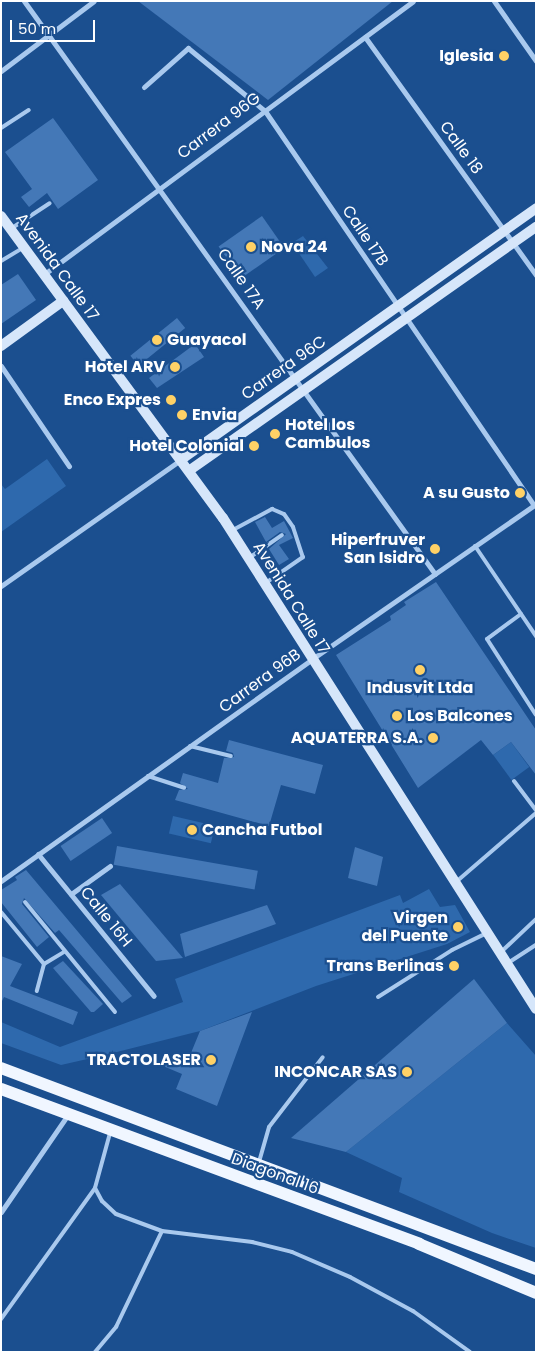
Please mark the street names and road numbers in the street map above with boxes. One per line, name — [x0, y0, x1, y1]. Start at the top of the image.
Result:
street label: Carrera 96G — [174, 89, 264, 163]
street label: Calle 18 — [435, 118, 487, 178]
street label: Calle 17B — [338, 202, 392, 270]
street label: Avenida Calle 17 — [11, 209, 103, 325]
street label: Calle 17A — [213, 245, 269, 313]
street label: Carrera 96C — [238, 332, 330, 404]
street label: Avenida Calle 17 — [249, 538, 333, 658]
street label: Carrera 96B — [215, 645, 305, 717]
street label: Calle 16H — [76, 883, 136, 951]
street label: Diagonal 16 — [229, 1149, 321, 1199]

